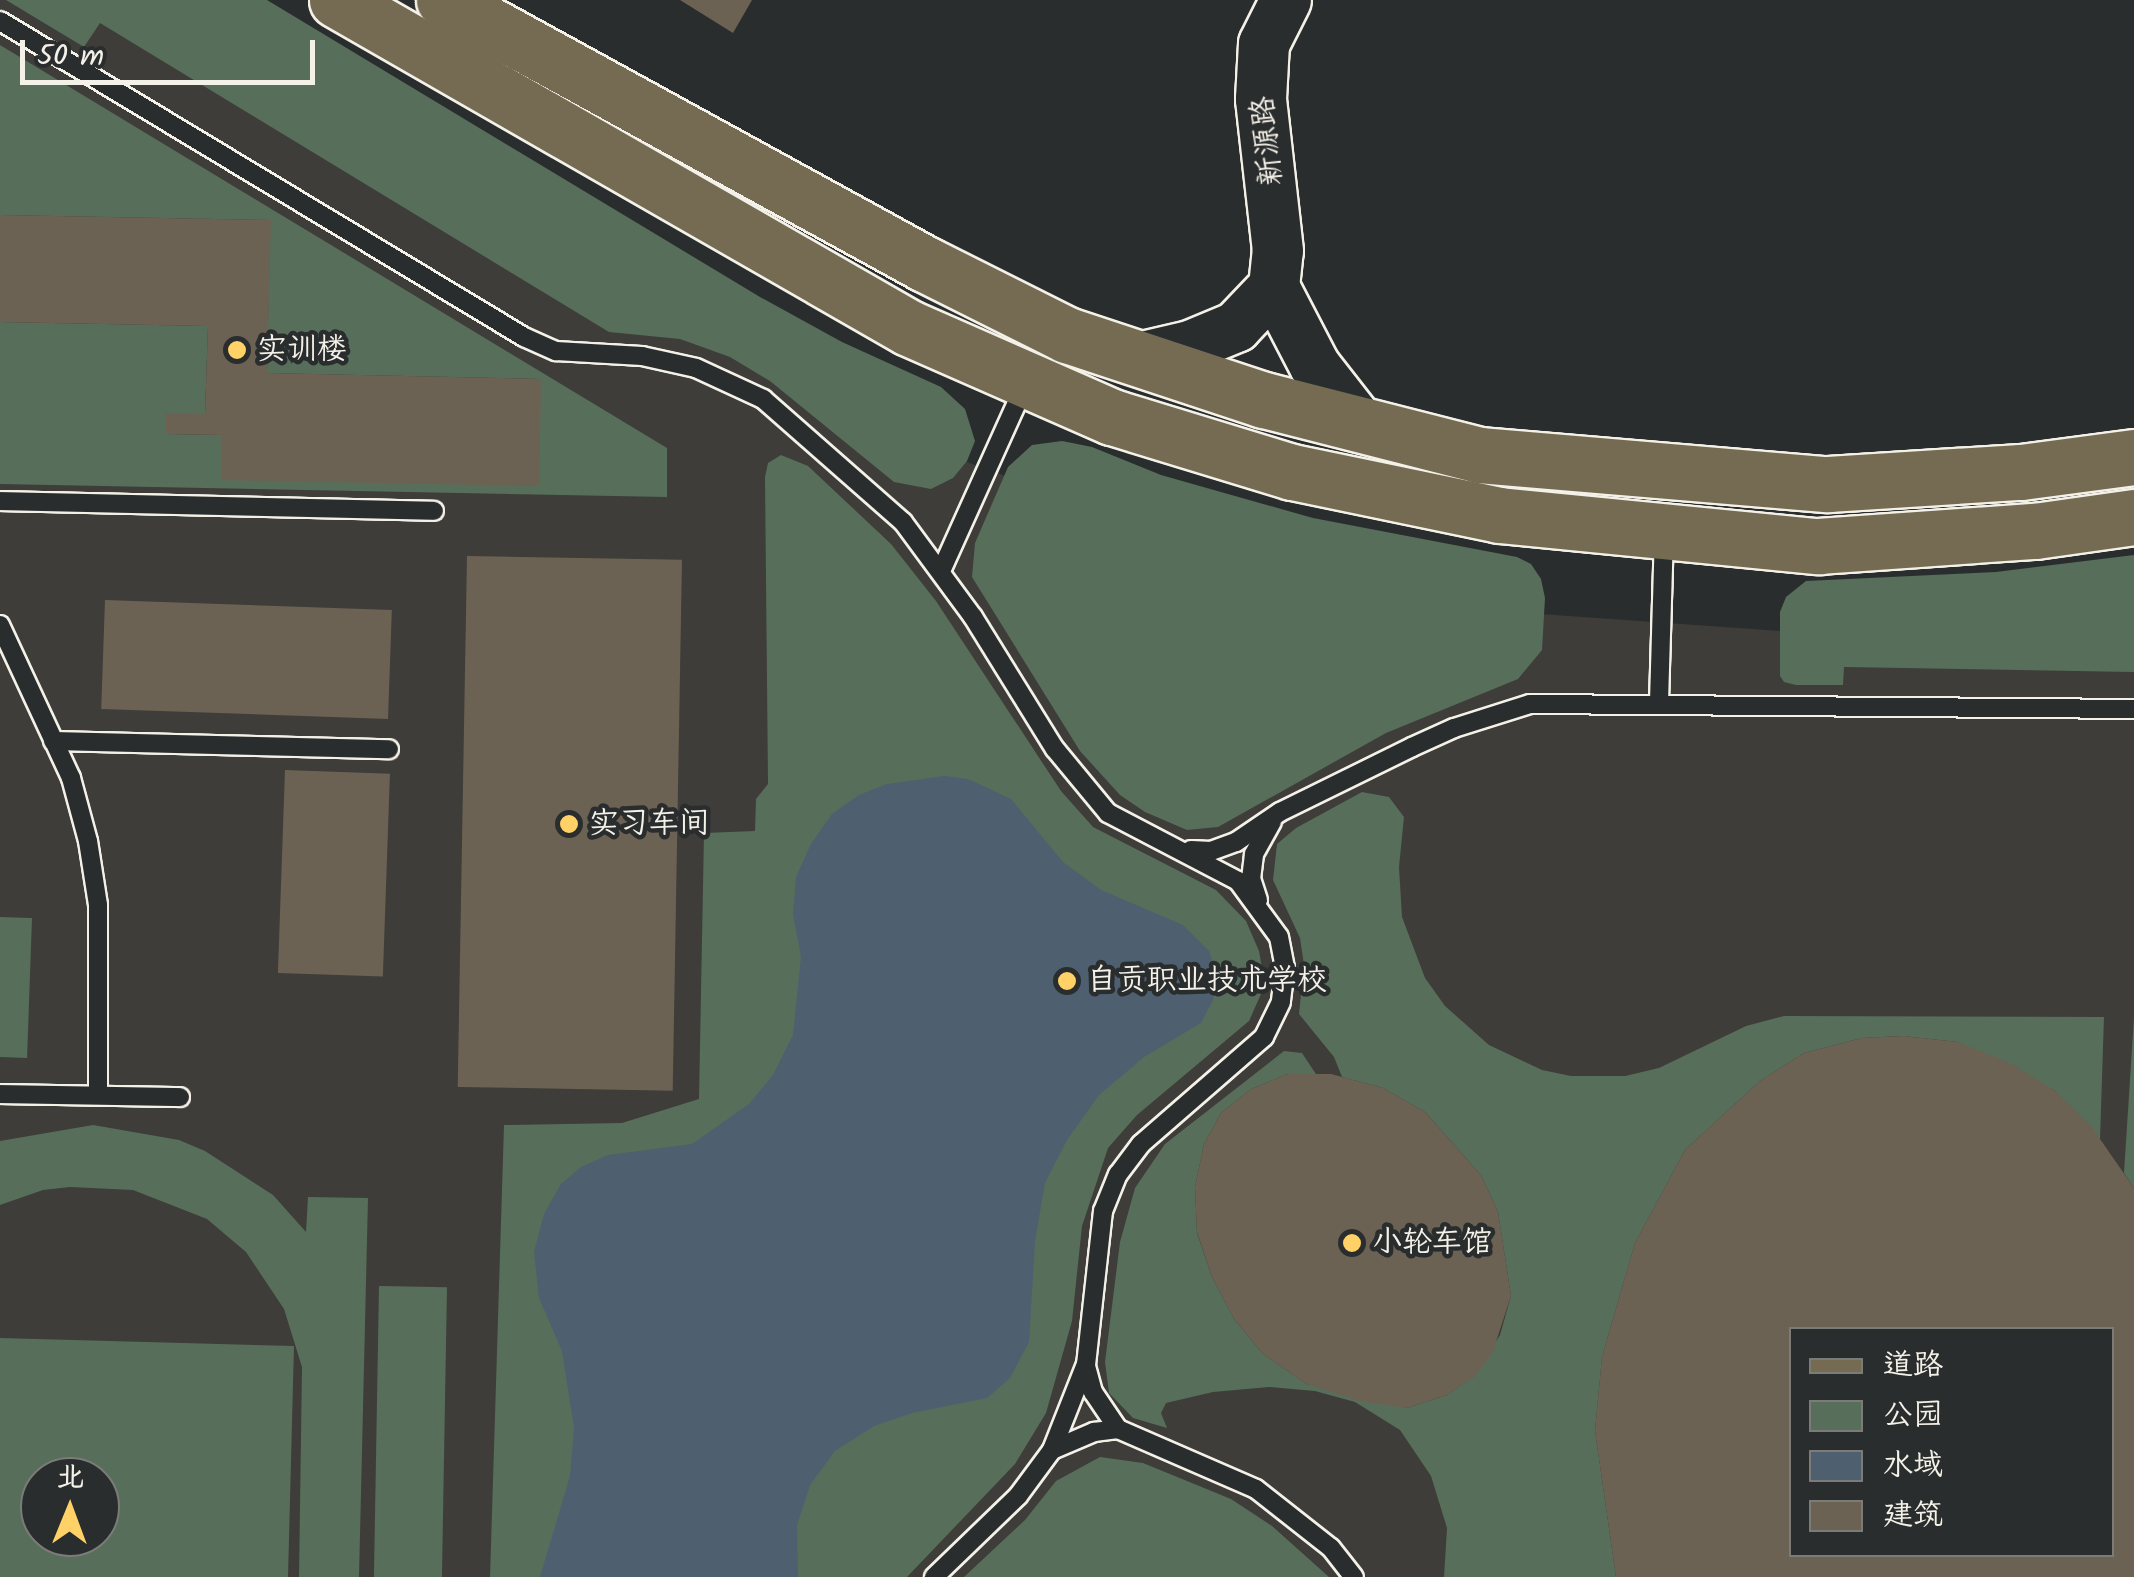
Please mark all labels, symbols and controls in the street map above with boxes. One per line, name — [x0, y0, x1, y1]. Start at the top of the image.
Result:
scale bar — [25, 20, 320, 82]
text: 50 m — [37, 33, 104, 81]
street label: 新源路 — [1245, 94, 1291, 188]
place label: 实训楼 — [257, 332, 347, 368]
marker: 实训楼 — [226, 339, 248, 361]
place label: 实习车间 — [589, 806, 709, 842]
marker: 实习车间 — [558, 813, 580, 835]
place label: 自贡职业技术学校 — [1087, 963, 1327, 999]
marker: 自贡职业技术学校 — [1056, 970, 1078, 992]
place label: 小轮车馆 — [1372, 1225, 1492, 1261]
marker: 小轮车馆 — [1341, 1232, 1363, 1254]
legend — [1789, 1327, 2114, 1557]
text: 道路 — [1883, 1342, 1943, 1390]
text: 公园 — [1883, 1392, 1943, 1440]
text: 水域 — [1883, 1442, 1943, 1490]
text: 北 — [56, 1456, 85, 1501]
north arrow — [20, 1457, 120, 1557]
text: 建筑 — [1883, 1492, 1943, 1540]

